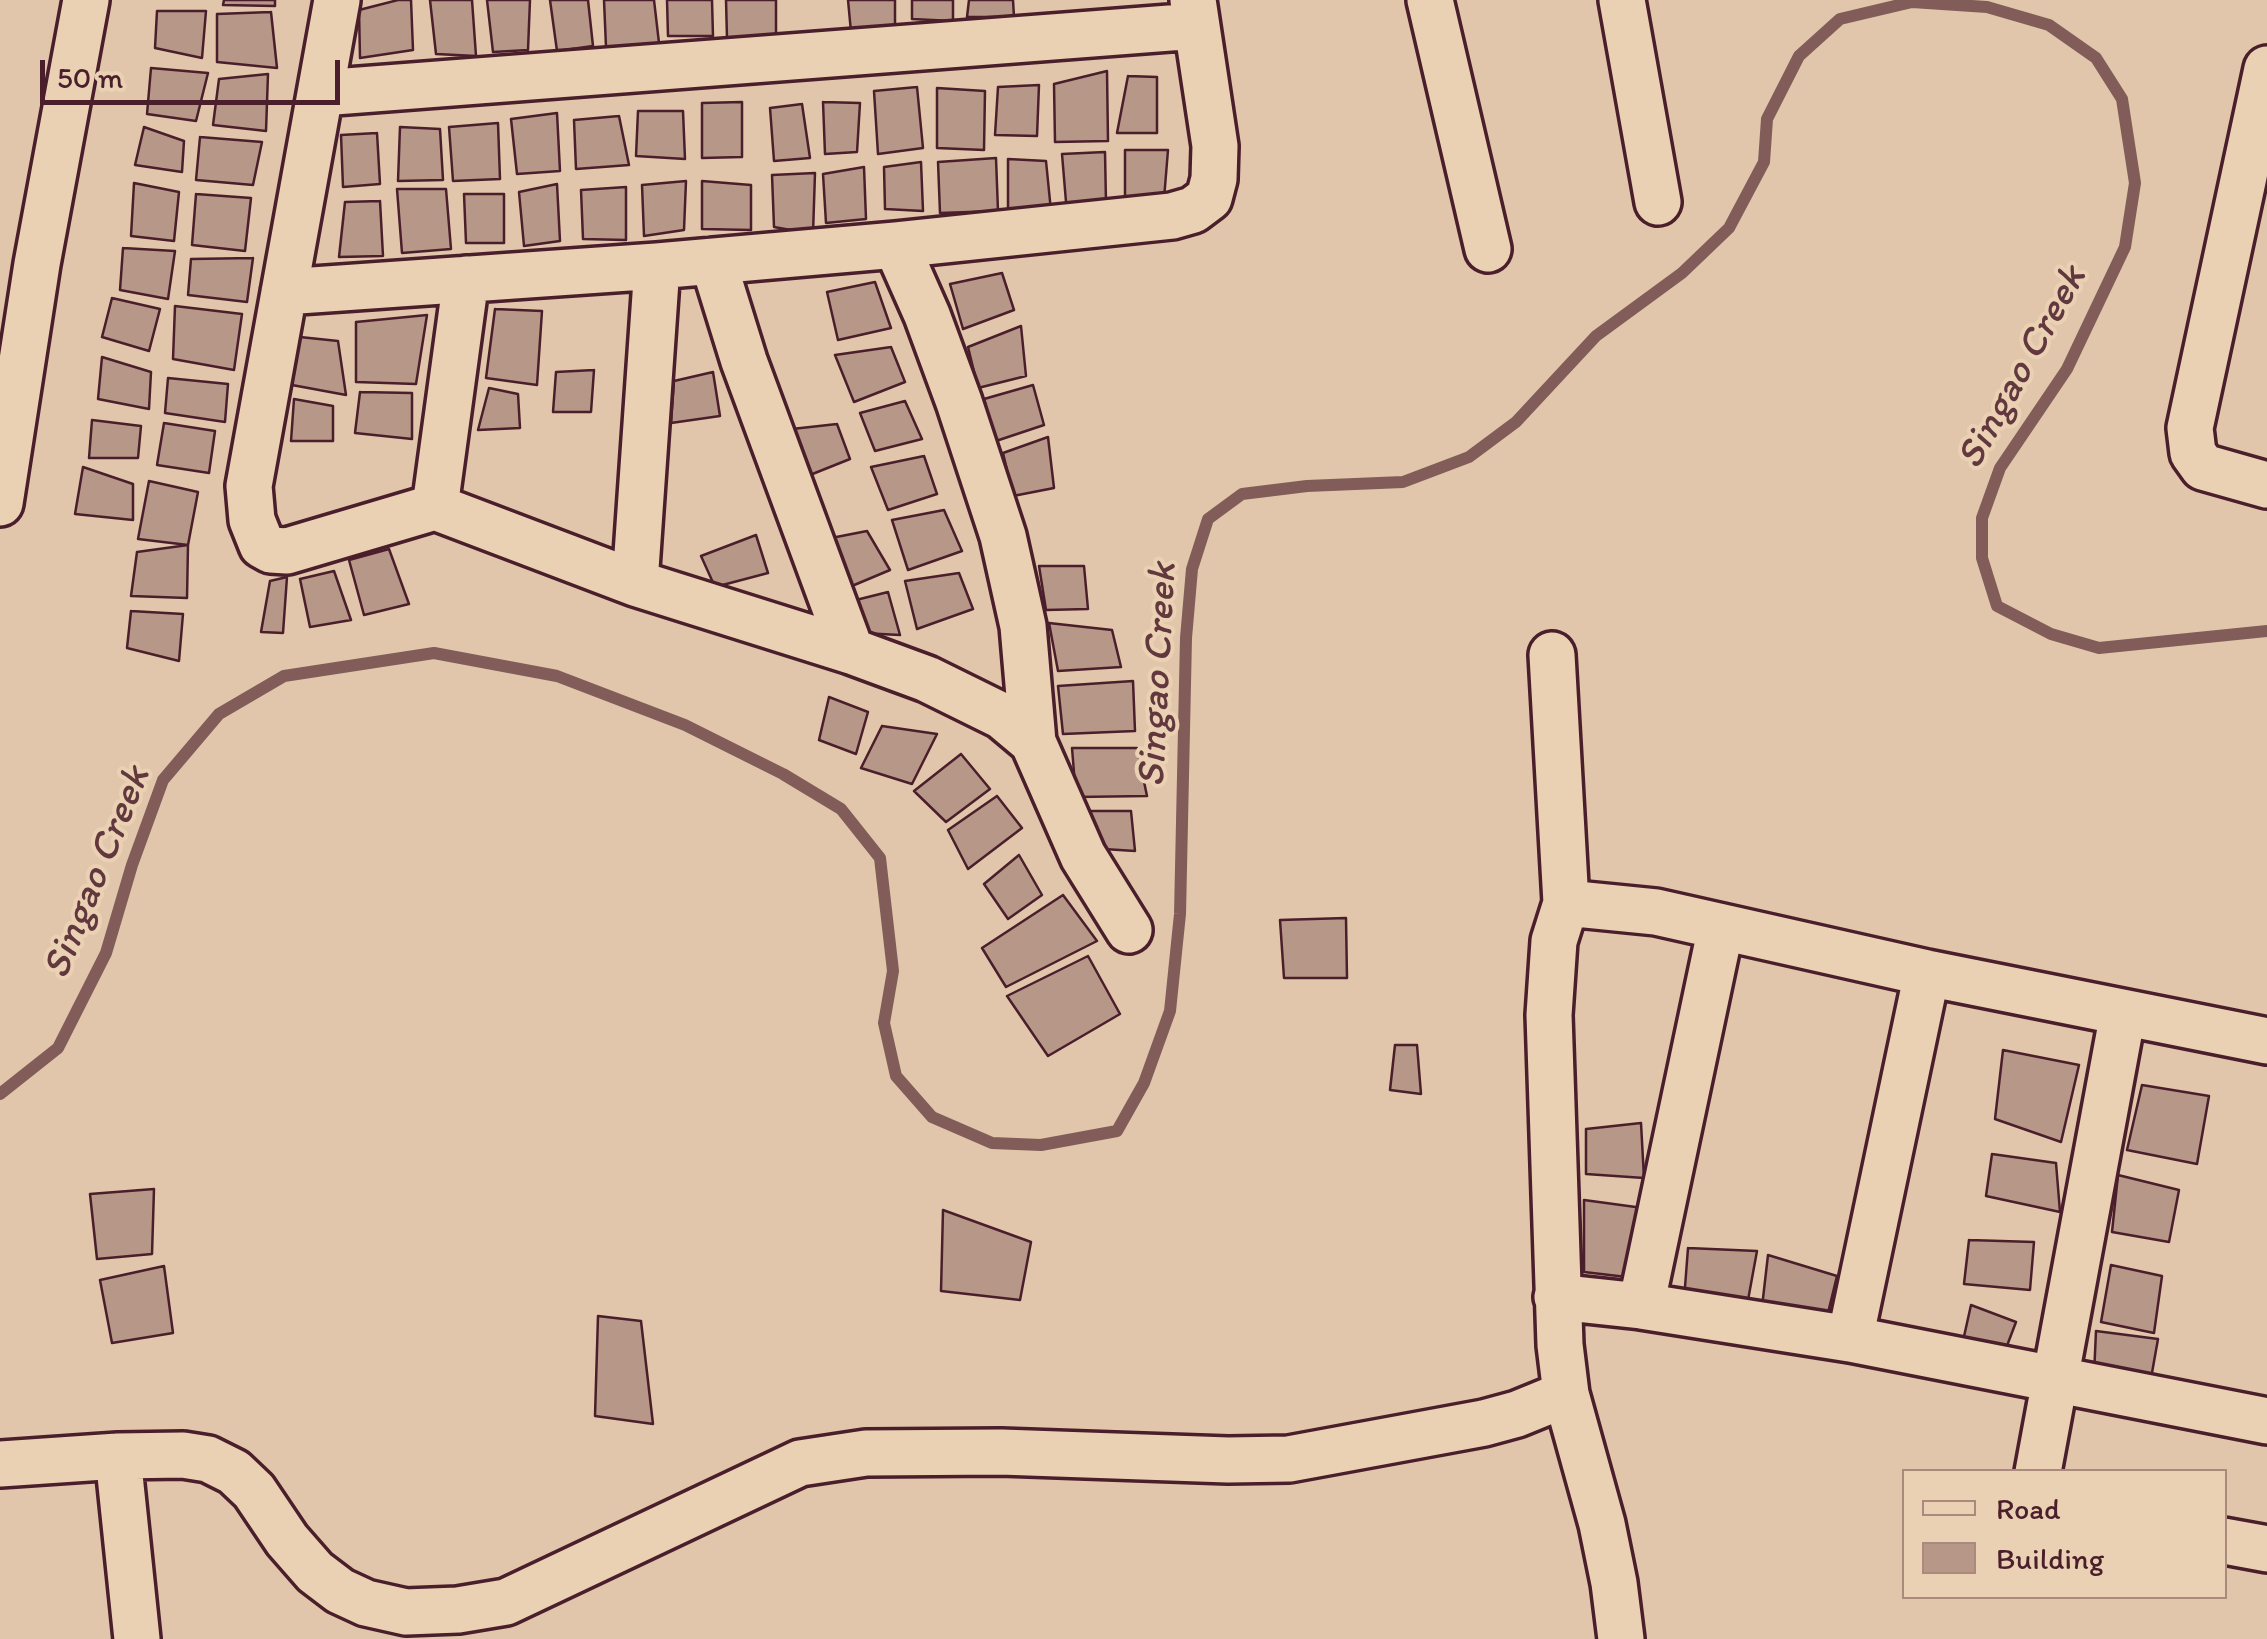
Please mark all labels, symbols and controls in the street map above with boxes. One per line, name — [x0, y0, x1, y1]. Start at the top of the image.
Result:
scale bar — [45, 40, 345, 102]
text: 50 m — [57, 59, 123, 96]
water label: Singao Creek — [1948, 258, 2098, 478]
water label: Singao Creek — [1129, 562, 1189, 788]
water label: Singao Creek — [34, 760, 162, 986]
legend — [1902, 1469, 2227, 1599]
text: Road — [1996, 1490, 2061, 1527]
text: Building — [1996, 1540, 2104, 1577]

